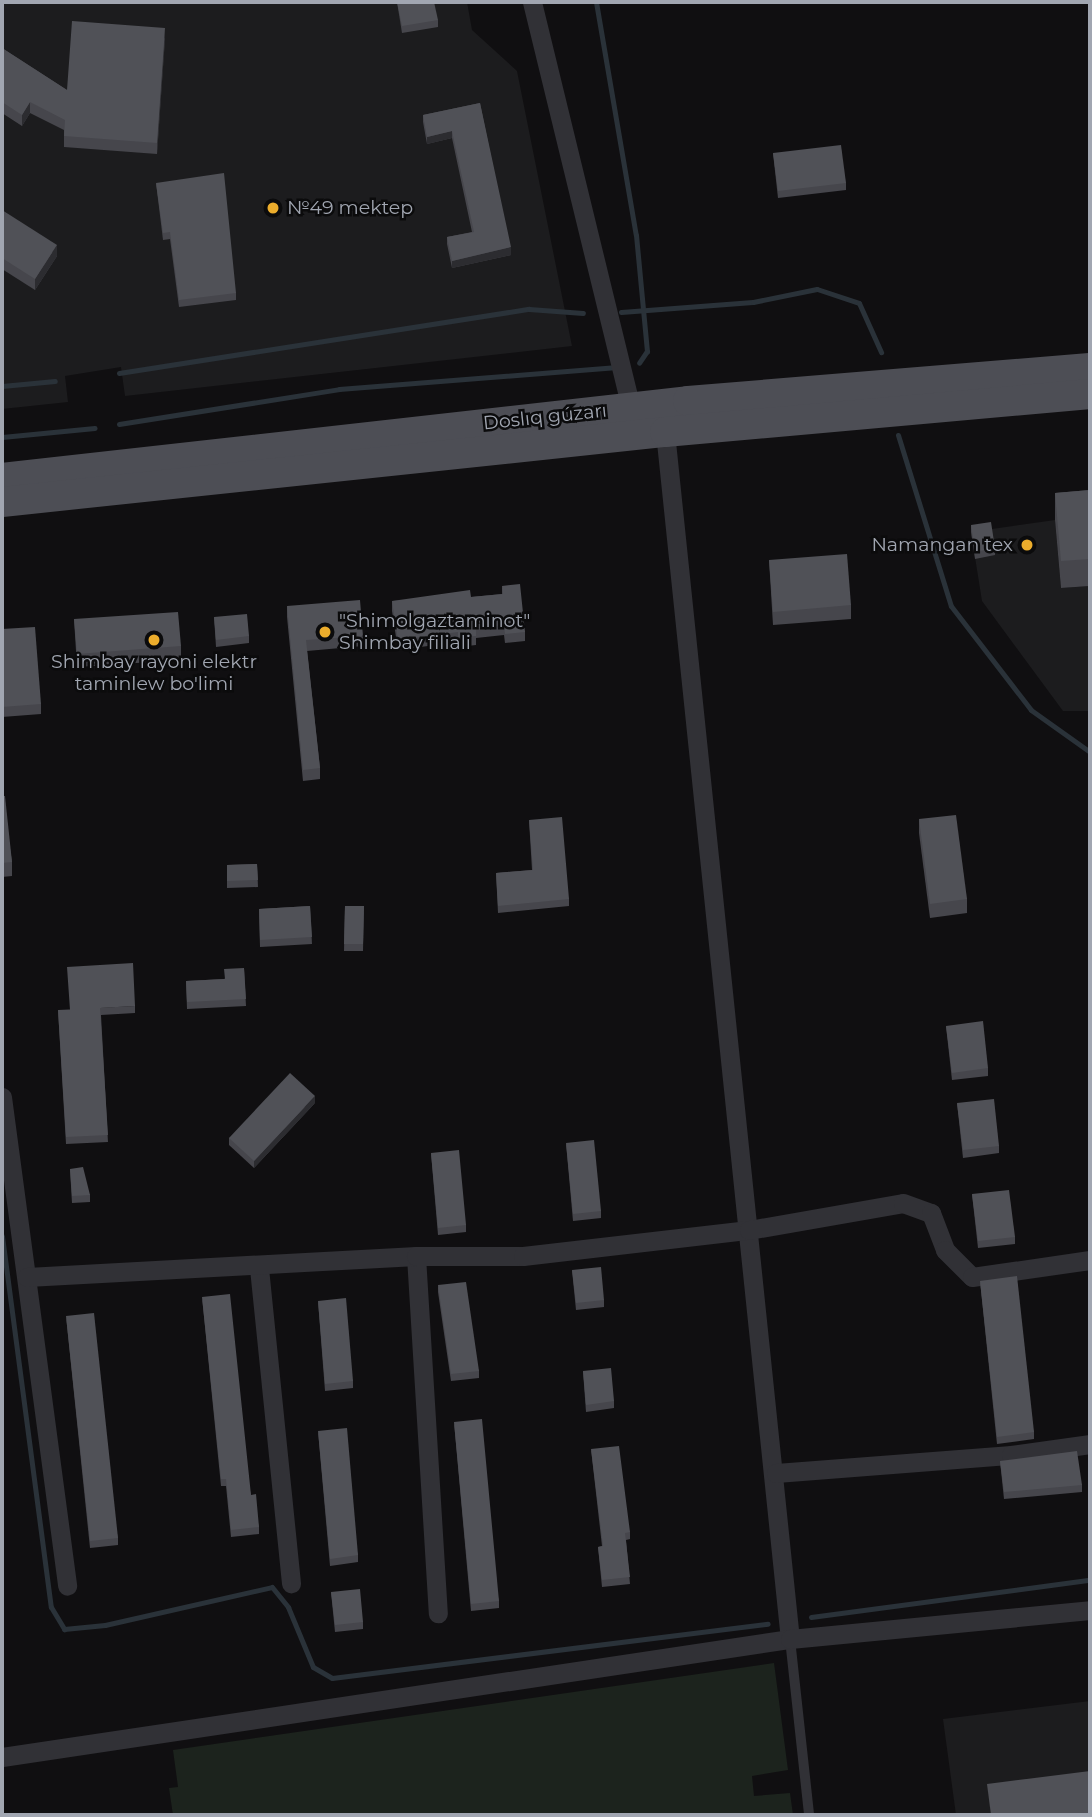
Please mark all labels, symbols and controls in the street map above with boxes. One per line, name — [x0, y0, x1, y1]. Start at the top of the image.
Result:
place label: №49 mektep — [287, 197, 413, 219]
marker: №49 mektep — [265, 200, 281, 216]
street label: Doslıq gúzarı — [482, 399, 608, 435]
place label: Namangan tex — [871, 534, 1013, 556]
marker: Namangan tex — [1019, 537, 1035, 553]
place label: "Shimolgaztaminot" Shimbay filiali — [339, 610, 530, 654]
marker: "Shimolgaztaminot" Shimbay filiali — [317, 624, 333, 640]
marker: Shimbay rayoni elektr taminlew bo'limi — [146, 632, 162, 648]
place label: Shimbay rayoni elektr taminlew bo'limi — [51, 651, 257, 695]

